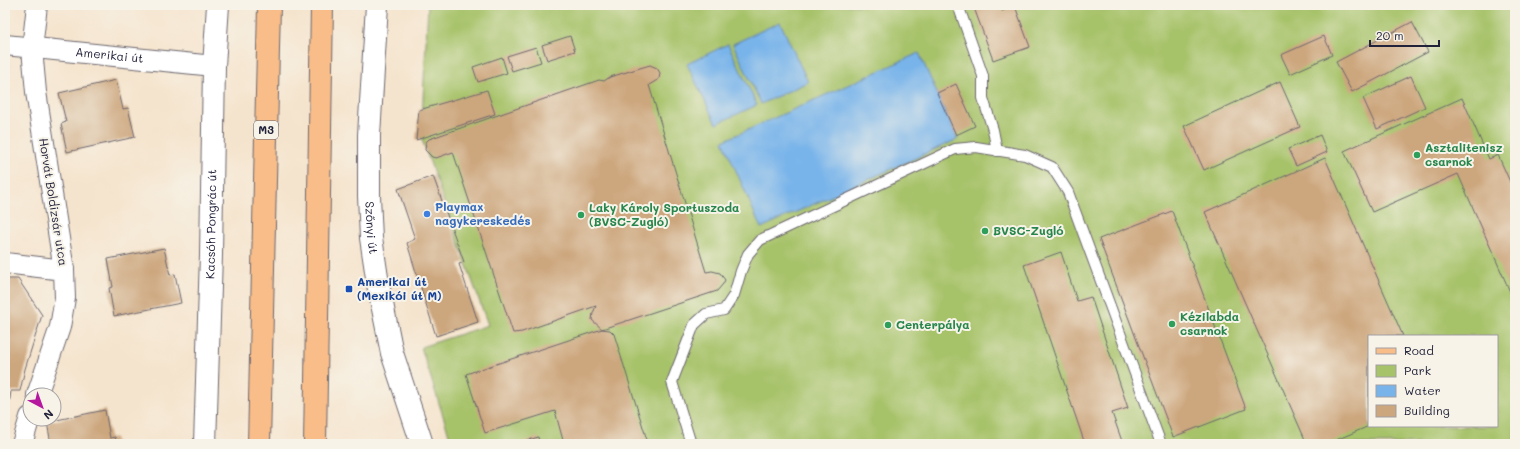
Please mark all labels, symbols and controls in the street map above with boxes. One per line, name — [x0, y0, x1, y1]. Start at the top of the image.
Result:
scale bar — [1370, 22, 1439, 48]
text: 20 m — [1376, 27, 1404, 43]
street label: Amerikai út — [75, 43, 144, 66]
road number: M3 — [254, 121, 278, 139]
street label: Horvát Boldizsár utca — [36, 137, 72, 267]
place label: Asztalitenisz csarnok — [1425, 139, 1503, 169]
marker: Asztalitenisz csarnok — [1412, 150, 1422, 160]
street label: Kacsóh Pongrác út — [201, 169, 219, 279]
place label: Playmax nagykereskedés — [435, 198, 531, 228]
place label: Laky Károly Sportuszoda (BVSC-Zugló) — [589, 199, 739, 229]
street label: Szőnyi út — [362, 201, 382, 255]
marker: Playmax nagykereskedés — [422, 209, 432, 219]
marker: Laky Károly Sportuszoda (BVSC-Zugló) — [576, 210, 586, 220]
place label: BVSC-Zugló — [993, 222, 1064, 238]
marker: BVSC-Zugló — [980, 226, 990, 236]
place label: Amerikai út (Mexikói út M) — [357, 273, 442, 303]
marker: Amerikai út (Mexikói út M) — [344, 284, 354, 294]
place label: Kézilabda csarnok — [1180, 308, 1239, 338]
place label: Centerpálya — [896, 316, 970, 332]
marker: Kézilabda csarnok — [1167, 319, 1177, 329]
marker: Centerpálya — [883, 320, 893, 330]
legend — [1368, 335, 1498, 427]
text: Road — [1404, 342, 1434, 358]
text: Park — [1404, 362, 1431, 378]
text: Water — [1404, 382, 1441, 398]
north arrow — [22, 387, 62, 427]
text: Building — [1404, 402, 1450, 418]
text: N — [41, 407, 57, 423]

